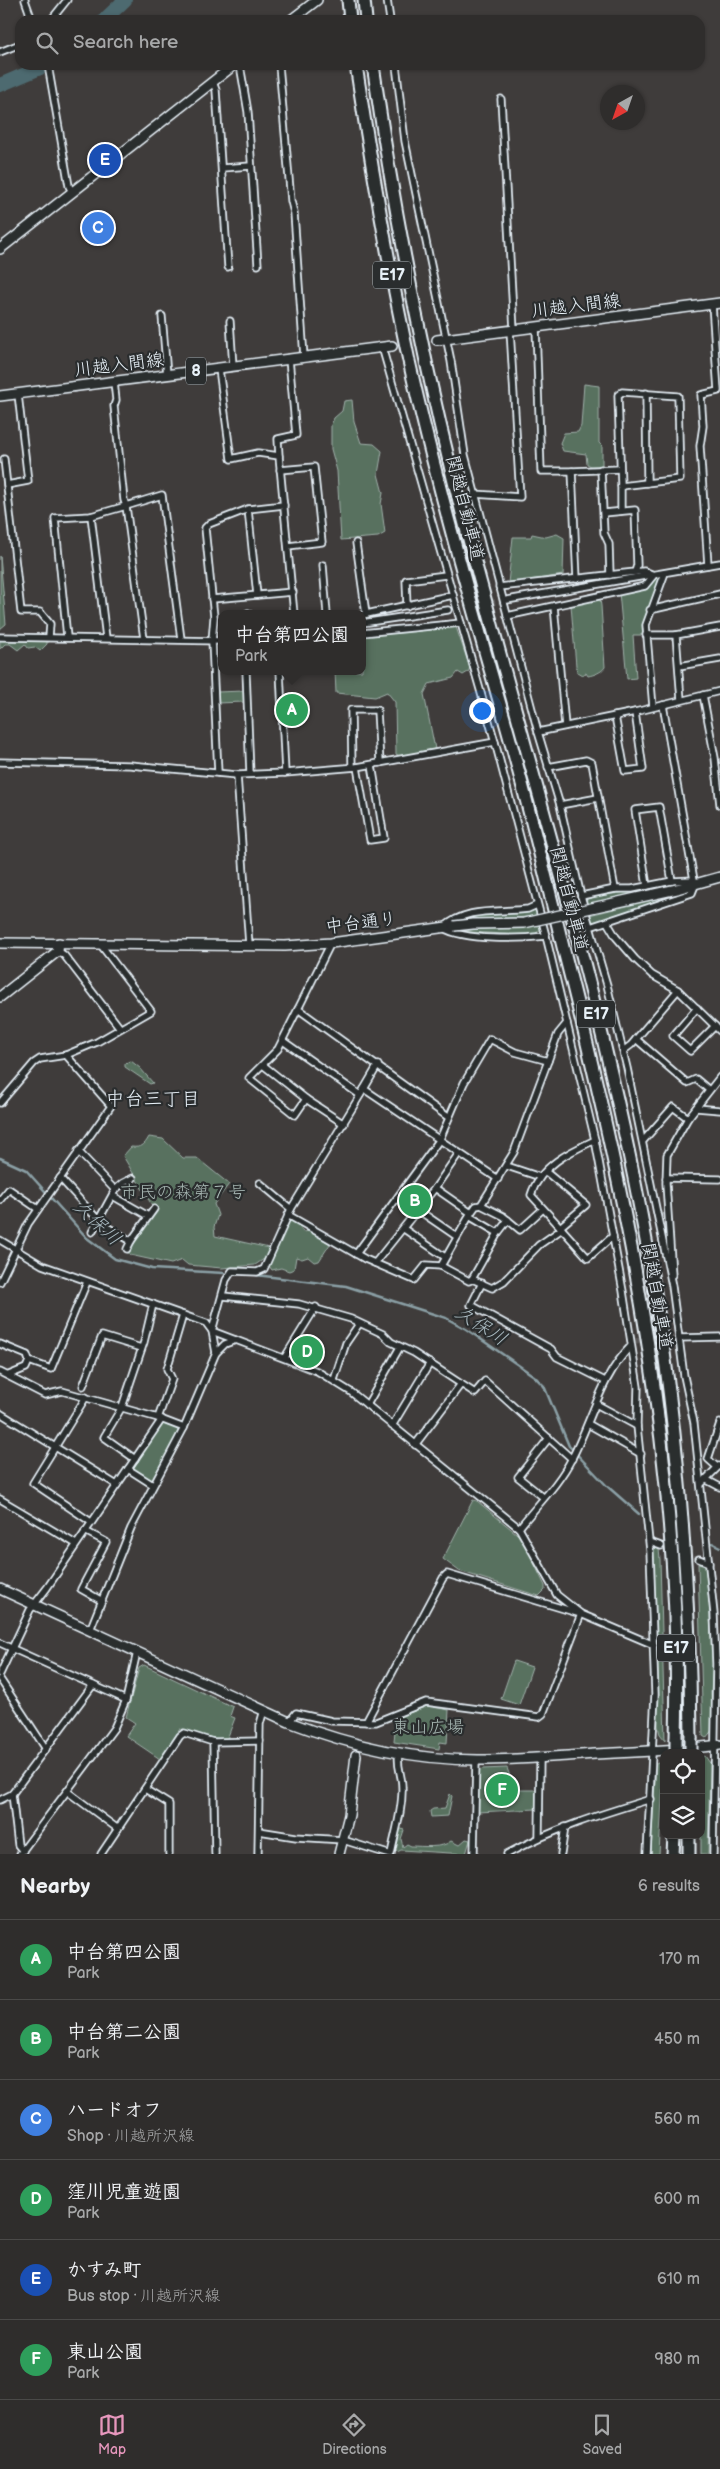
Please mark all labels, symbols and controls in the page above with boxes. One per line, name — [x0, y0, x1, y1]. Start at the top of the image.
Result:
search box — [15, 15, 705, 70]
icon: search — [33, 29, 61, 57]
text: Search here — [73, 31, 178, 54]
north arrow — [600, 85, 645, 130]
pin: E — [89, 141, 121, 179]
pin: C — [82, 209, 114, 247]
road number: E17 — [373, 262, 411, 288]
street label: 川越入間線 — [530, 290, 622, 322]
street label: 川越入間線 — [73, 349, 165, 381]
road number: 8 — [186, 358, 206, 384]
street label: 関越自動車道 — [442, 453, 488, 563]
popup — [218, 610, 366, 675]
text: 中台第四公園 — [235, 624, 349, 647]
text: Park — [235, 647, 267, 666]
pin: A — [276, 691, 308, 729]
your location — [469, 698, 495, 724]
street label: 関越自動車道 — [546, 844, 592, 954]
street label: 中台通り — [324, 908, 398, 938]
road number: E17 — [577, 1001, 615, 1028]
district label: 中台三丁目 — [105, 1088, 201, 1111]
park label: 市民の森第７号 — [120, 1182, 246, 1203]
pin: B — [399, 1182, 431, 1220]
water label: 久保川 — [68, 1195, 126, 1251]
street label: 関越自動車道 — [637, 1241, 677, 1351]
water label: 久保川 — [451, 1301, 511, 1351]
pin: D — [291, 1333, 323, 1371]
road number: E17 — [657, 1635, 695, 1662]
park label: 東山広場 — [392, 1717, 464, 1738]
map controls — [660, 1749, 705, 1839]
button: locate — [660, 1749, 705, 1794]
pin: F — [486, 1771, 518, 1809]
button: layers — [660, 1794, 705, 1839]
text: Nearby — [20, 1874, 90, 1899]
text: 6 results — [638, 1877, 700, 1896]
text: 中台第四公園 — [67, 1941, 181, 1964]
text: A — [31, 1950, 41, 1969]
text: 170 m — [659, 1950, 700, 1969]
text: Park — [67, 1964, 99, 1983]
text: 中台第二公園 — [67, 2021, 181, 2044]
text: B — [30, 2030, 42, 2049]
text: 450 m — [654, 2030, 700, 2049]
text: Park — [67, 2044, 99, 2063]
text: ハードオフ — [67, 2099, 162, 2122]
text: C — [30, 2110, 42, 2129]
text: 560 m — [654, 2110, 700, 2129]
text: Shop · 川越所沢線 — [67, 2127, 194, 2146]
text: 窪川児童遊園 — [67, 2181, 181, 2204]
text: D — [30, 2190, 42, 2209]
text: 600 m — [654, 2190, 700, 2209]
text: Park — [67, 2204, 99, 2223]
text: かすみ町 — [67, 2259, 141, 2282]
text: E — [31, 2270, 41, 2289]
text: 610 m — [657, 2270, 700, 2289]
text: Bus stop · 川越所沢線 — [67, 2287, 220, 2306]
text: 東山公園 — [67, 2341, 143, 2364]
text: F — [31, 2350, 41, 2369]
text: 980 m — [654, 2350, 700, 2369]
text: Park — [67, 2364, 99, 2383]
tab: Map — [98, 2411, 126, 2458]
tab: Directions — [322, 2411, 387, 2458]
tab: Saved — [583, 2411, 622, 2458]

